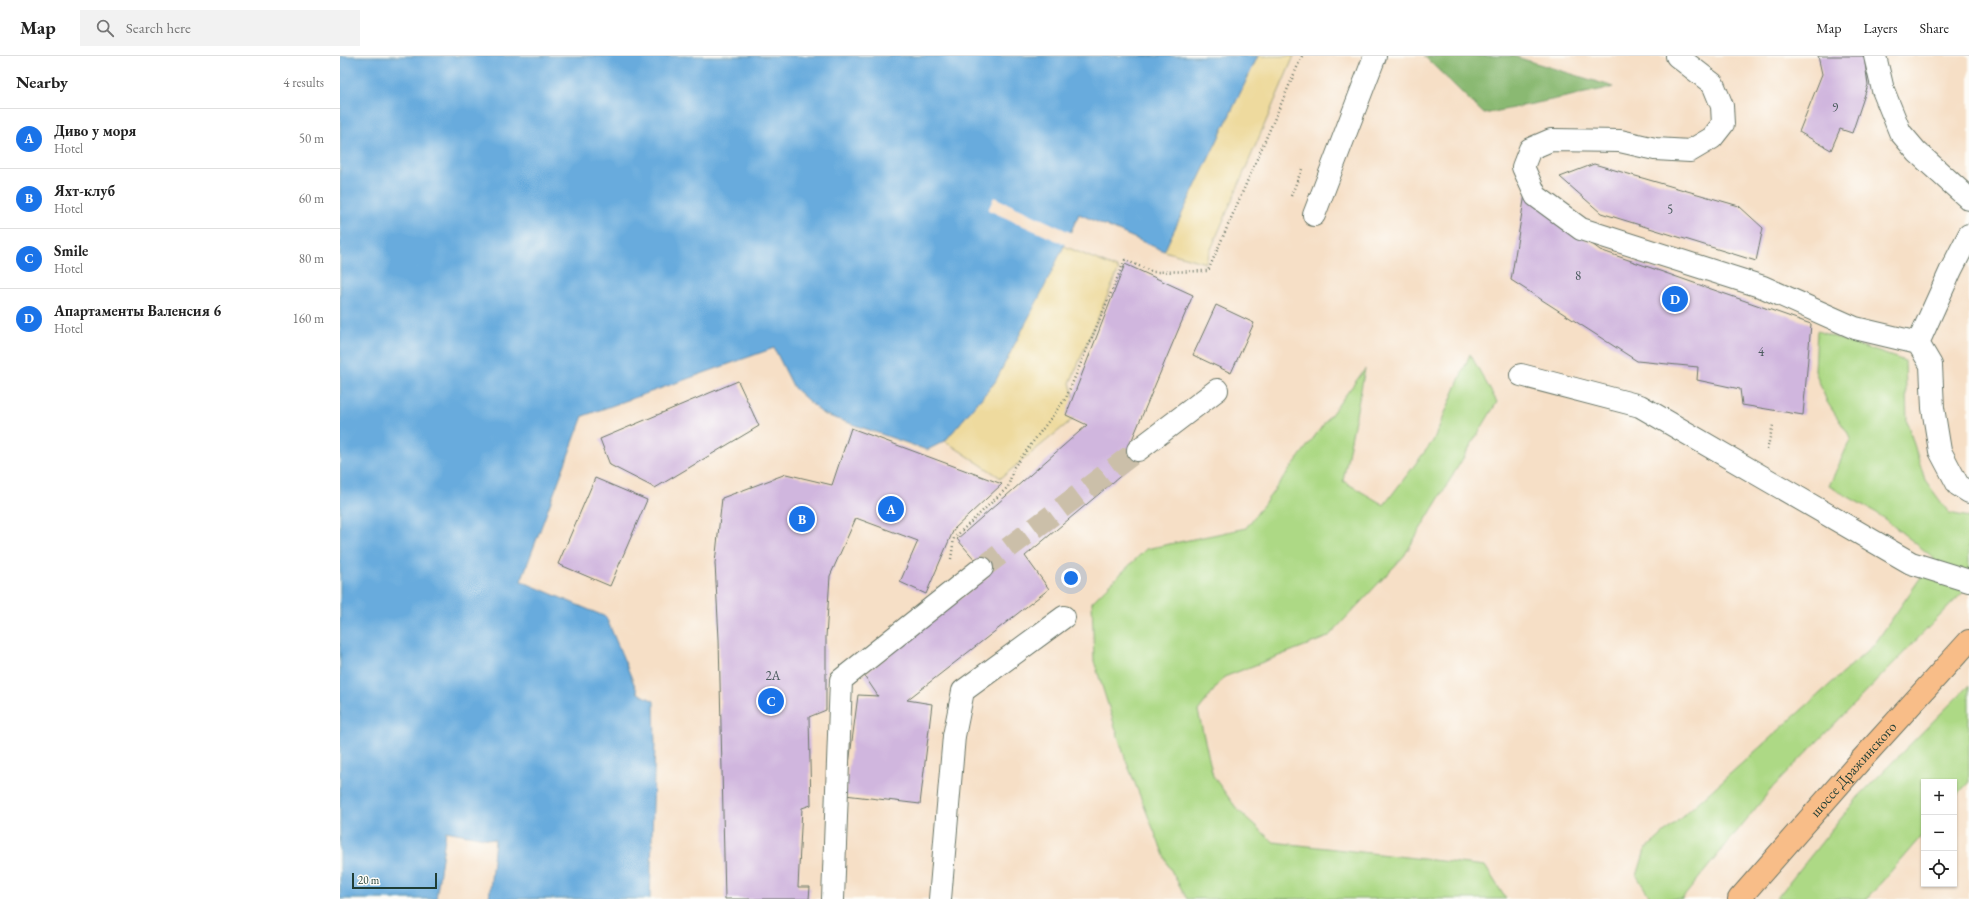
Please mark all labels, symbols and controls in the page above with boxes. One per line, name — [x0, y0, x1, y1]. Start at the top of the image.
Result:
search box — [80, 10, 360, 46]
text: Map — [20, 15, 56, 40]
icon: search — [94, 17, 116, 39]
text: Search here — [126, 18, 191, 37]
text: Map — [1816, 19, 1841, 37]
text: Layers — [1863, 19, 1898, 37]
text: Share — [1920, 19, 1949, 37]
text: Nearby — [16, 71, 68, 93]
text: 4 results — [283, 74, 324, 91]
house number: 9 — [1832, 99, 1839, 116]
text: Диво у моря — [54, 121, 136, 140]
text: A — [24, 130, 34, 147]
text: 50 m — [299, 130, 324, 147]
text: Hotel — [54, 140, 83, 157]
text: Яхт-клуб — [54, 181, 115, 200]
text: B — [25, 190, 33, 207]
text: 60 m — [299, 190, 324, 207]
text: Hotel — [54, 200, 83, 217]
house number: 5 — [1667, 201, 1673, 218]
text: Smile — [54, 241, 88, 260]
text: C — [24, 250, 34, 267]
text: 80 m — [299, 250, 324, 267]
text: Hotel — [54, 260, 83, 277]
house number: 8 — [1575, 267, 1581, 284]
pin: D — [1662, 284, 1688, 314]
text: Апартаменты Валенсия 6 — [54, 301, 221, 320]
text: D — [24, 310, 34, 327]
text: 160 m — [293, 310, 324, 327]
text: Hotel — [54, 320, 83, 337]
house number: 4 — [1758, 343, 1765, 360]
pin: A — [878, 494, 904, 524]
pin: B — [789, 504, 815, 534]
your location — [1061, 568, 1081, 588]
house number: 2А — [765, 667, 782, 684]
pin: C — [758, 686, 784, 716]
street label: шоссе Дражинского — [1806, 717, 1900, 821]
map controls — [1921, 779, 1957, 887]
button: + — [1921, 779, 1957, 815]
button: − — [1921, 815, 1957, 851]
button: locate — [1921, 851, 1957, 887]
scale bar — [352, 871, 437, 890]
text: 20 m — [358, 873, 379, 887]

